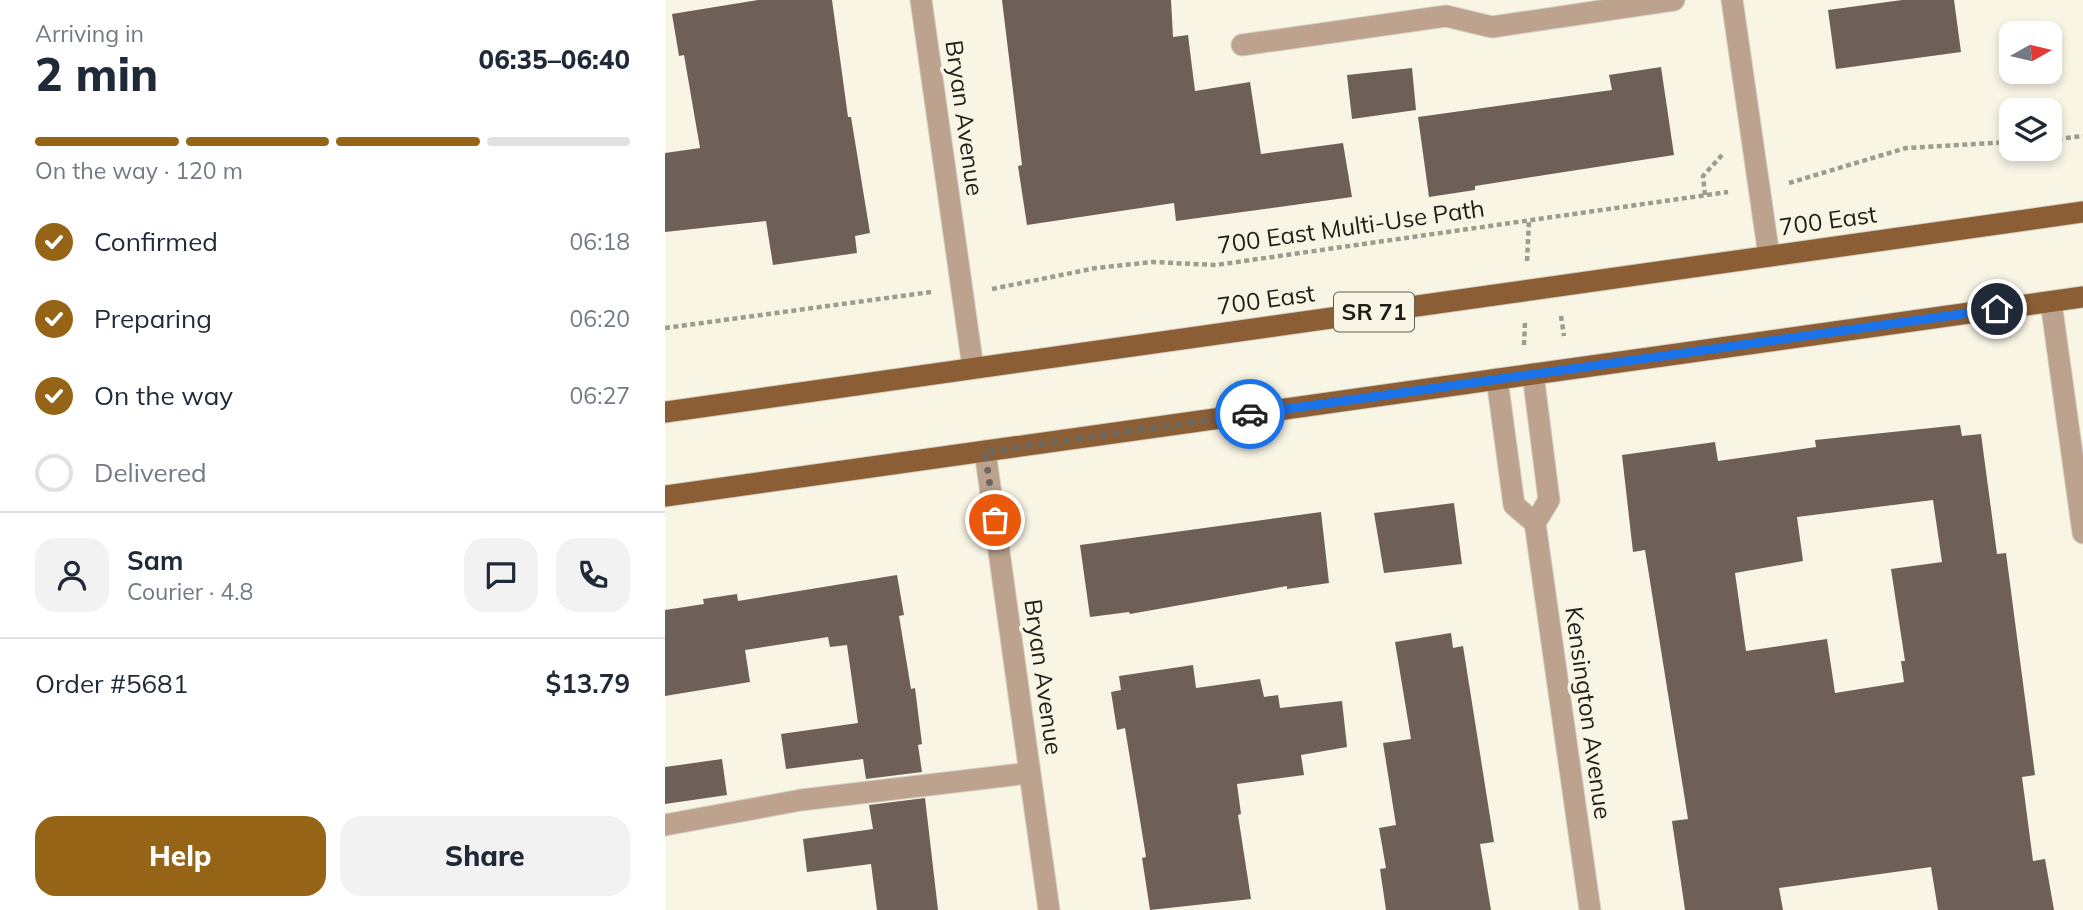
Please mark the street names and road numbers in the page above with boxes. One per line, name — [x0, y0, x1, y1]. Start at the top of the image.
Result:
street label: Bryan Avenue — [939, 38, 991, 197]
street label: 700 East Multi-Use Path — [1215, 192, 1486, 260]
street label: 700 East — [1777, 198, 1878, 242]
street label: 700 East — [1215, 277, 1316, 321]
road number: SR 71 — [1334, 292, 1414, 332]
street label: Bryan Avenue — [1018, 597, 1070, 756]
street label: Kensington Avenue — [1559, 605, 1619, 821]

